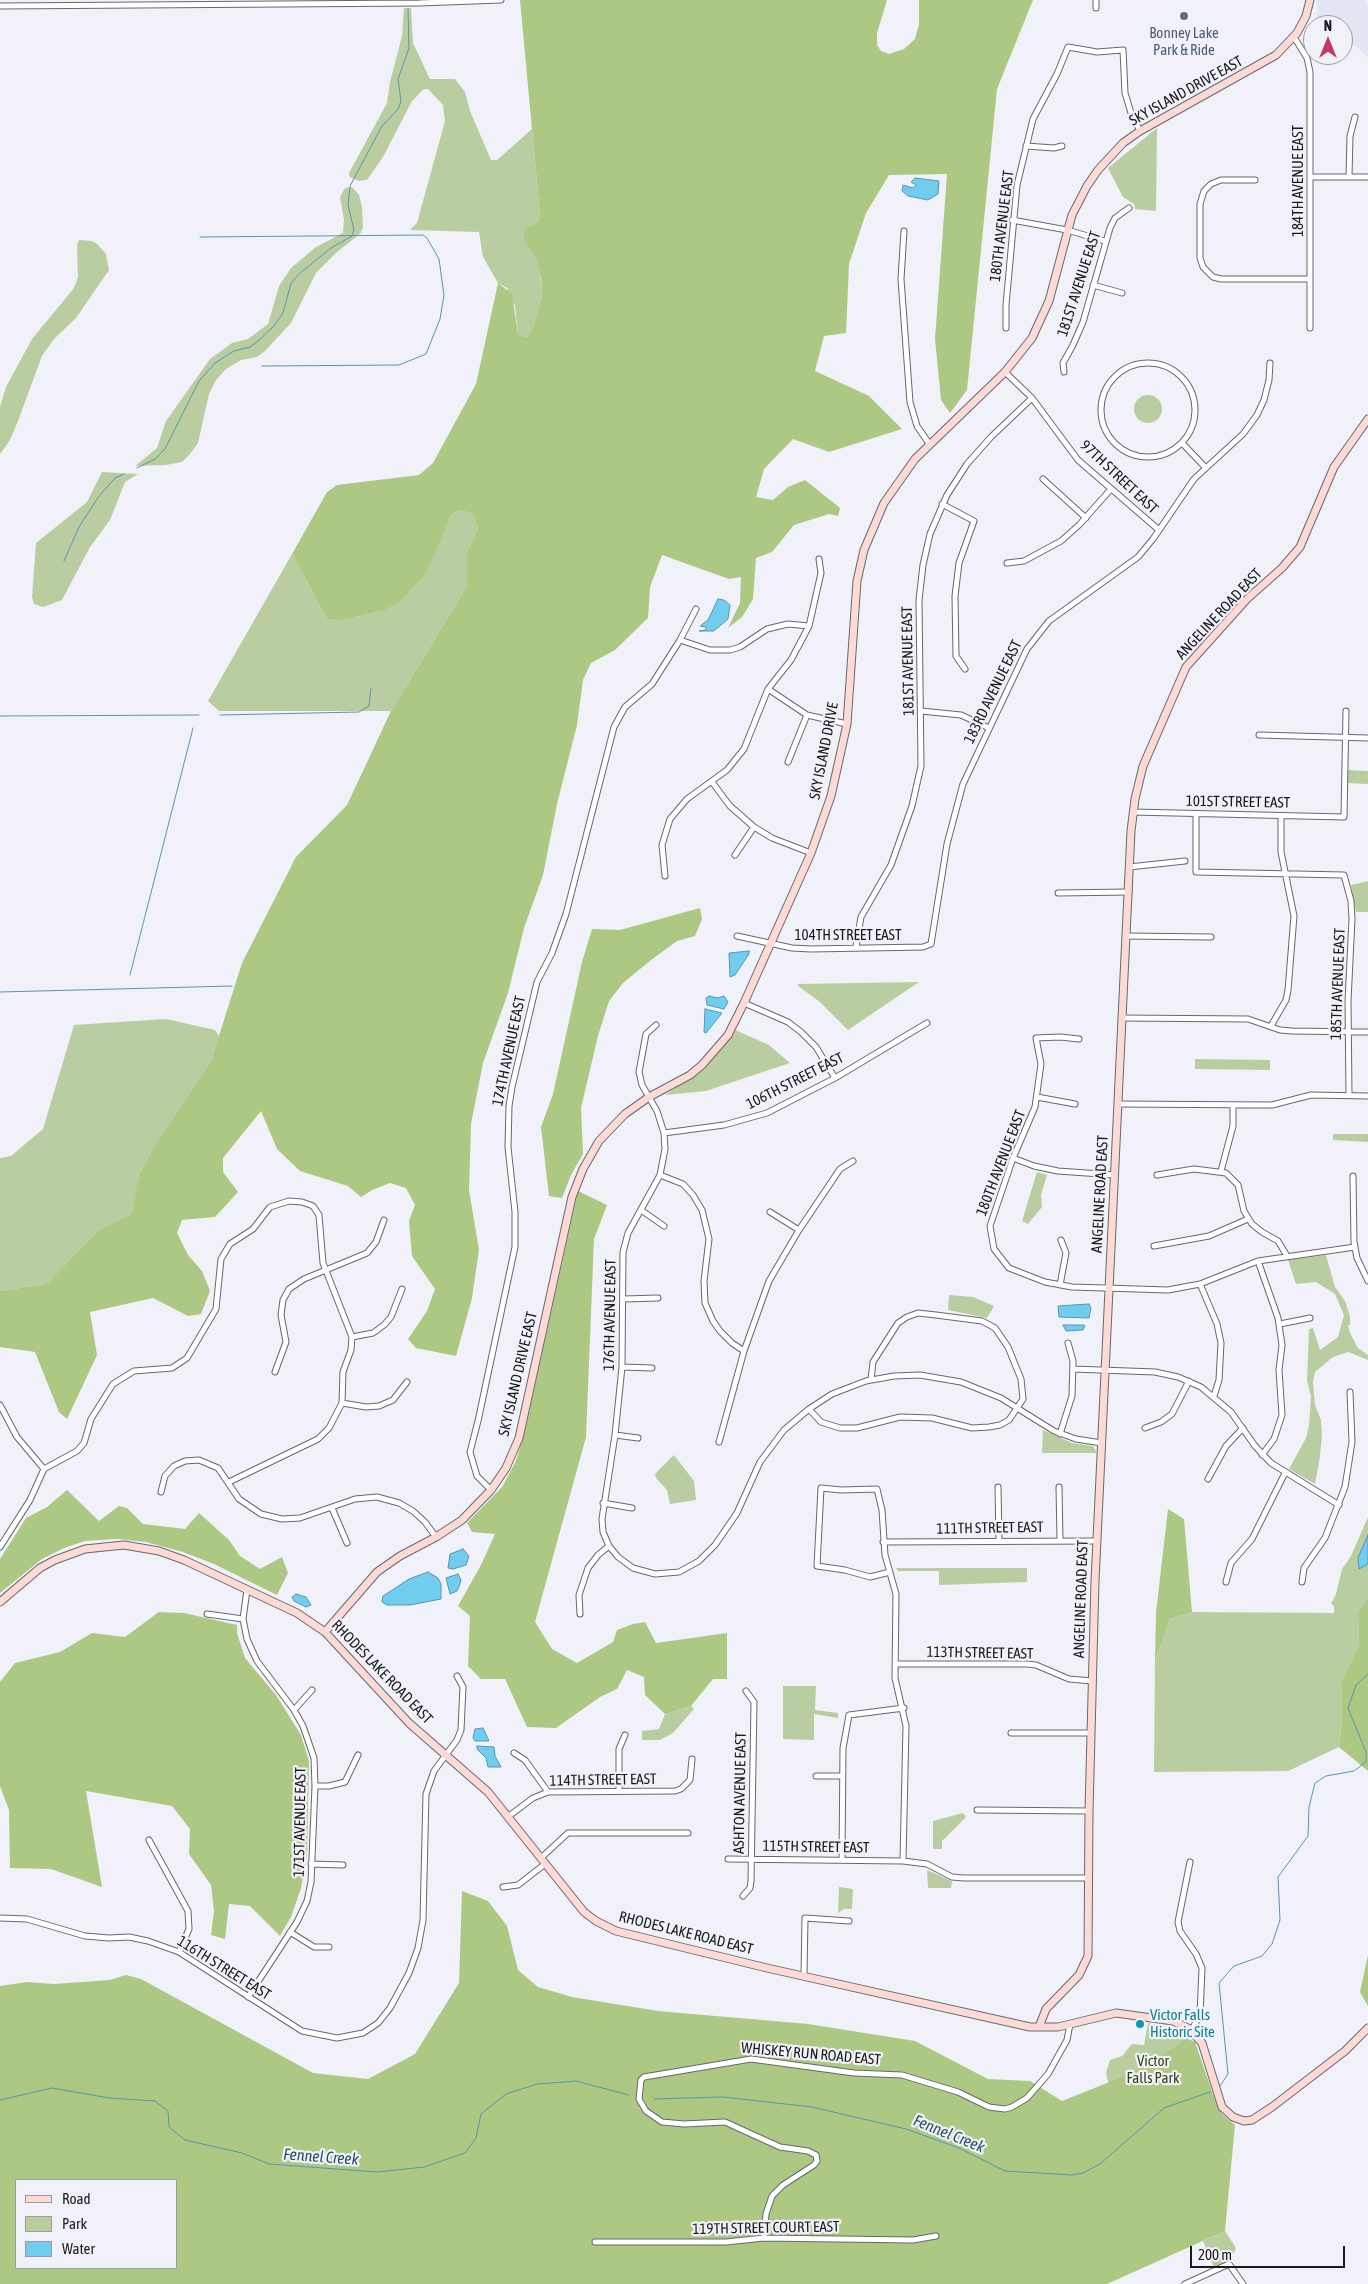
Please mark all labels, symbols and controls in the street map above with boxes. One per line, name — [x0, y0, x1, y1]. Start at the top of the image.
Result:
marker: Bonney Lake Park & Ride — [1178, 10, 1190, 22]
north arrow — [1303, 15, 1353, 65]
text: N — [1324, 18, 1332, 34]
place label: Bonney Lake Park & Ride — [1149, 24, 1219, 59]
street label: SKY ISLAND DRIVE EAST — [1126, 52, 1246, 130]
street label: 184TH AVENUE EAST — [1289, 125, 1307, 237]
street label: 180TH AVENUE EAST — [986, 169, 1018, 283]
street label: 181ST AVENUE EAST — [1053, 229, 1105, 339]
street label: 97TH STREET EAST — [1076, 436, 1162, 518]
street label: ANGELINE ROAD EAST — [1172, 565, 1266, 663]
street label: 181ST AVENUE EAST — [898, 606, 918, 716]
street label: 183RD AVENUE EAST — [960, 637, 1026, 747]
street label: SKY ISLAND DRIVE — [806, 701, 842, 801]
street label: 101ST STREET EAST — [1186, 792, 1290, 812]
street label: 104TH STREET EAST — [795, 926, 901, 944]
street label: 185TH AVENUE EAST — [1327, 928, 1349, 1040]
street label: 174TH AVENUE EAST — [489, 994, 529, 1108]
street label: 106TH STREET EAST — [743, 1049, 847, 1113]
street label: 180TH AVENUE EAST — [973, 1107, 1029, 1219]
street label: ANGELINE ROAD EAST — [1088, 1135, 1112, 1253]
street label: 176TH AVENUE EAST — [600, 1259, 620, 1371]
street label: SKY ISLAND DRIVE EAST — [495, 1310, 541, 1438]
street label: 111TH STREET EAST — [936, 1518, 1044, 1538]
street label: ANGELINE ROAD EAST — [1070, 1540, 1092, 1658]
street label: RHODES LAKE ROAD EAST — [328, 1616, 436, 1728]
street label: 113TH STREET EAST — [926, 1643, 1034, 1663]
street label: ASHTON AVENUE EAST — [730, 1732, 750, 1854]
street label: 171ST AVENUE EAST — [290, 1767, 310, 1877]
street label: 114TH STREET EAST — [549, 1770, 657, 1790]
street label: 115TH STREET EAST — [762, 1837, 870, 1857]
street label: RHODES LAKE ROAD EAST — [617, 1908, 755, 1958]
street label: 116TH STREET EAST — [174, 1932, 274, 2004]
place label: Victor Falls Historic Site — [1150, 2006, 1215, 2041]
marker: Victor Falls Historic Site — [1134, 2018, 1146, 2030]
street label: WHISKEY RUN ROAD EAST — [740, 2039, 882, 2069]
park label: Victor Falls Park — [1126, 2052, 1180, 2087]
water label: Fennel Creek — [910, 2111, 988, 2157]
water label: Fennel Creek — [283, 2145, 359, 2169]
legend — [15, 2179, 178, 2269]
text: Road — [62, 2190, 91, 2207]
text: Park — [62, 2215, 87, 2232]
street label: 119TH STREET COURT EAST — [692, 2218, 840, 2238]
scale bar — [1193, 2236, 1348, 2268]
text: Water — [62, 2240, 95, 2257]
text: 200 m — [1198, 2246, 1232, 2263]

